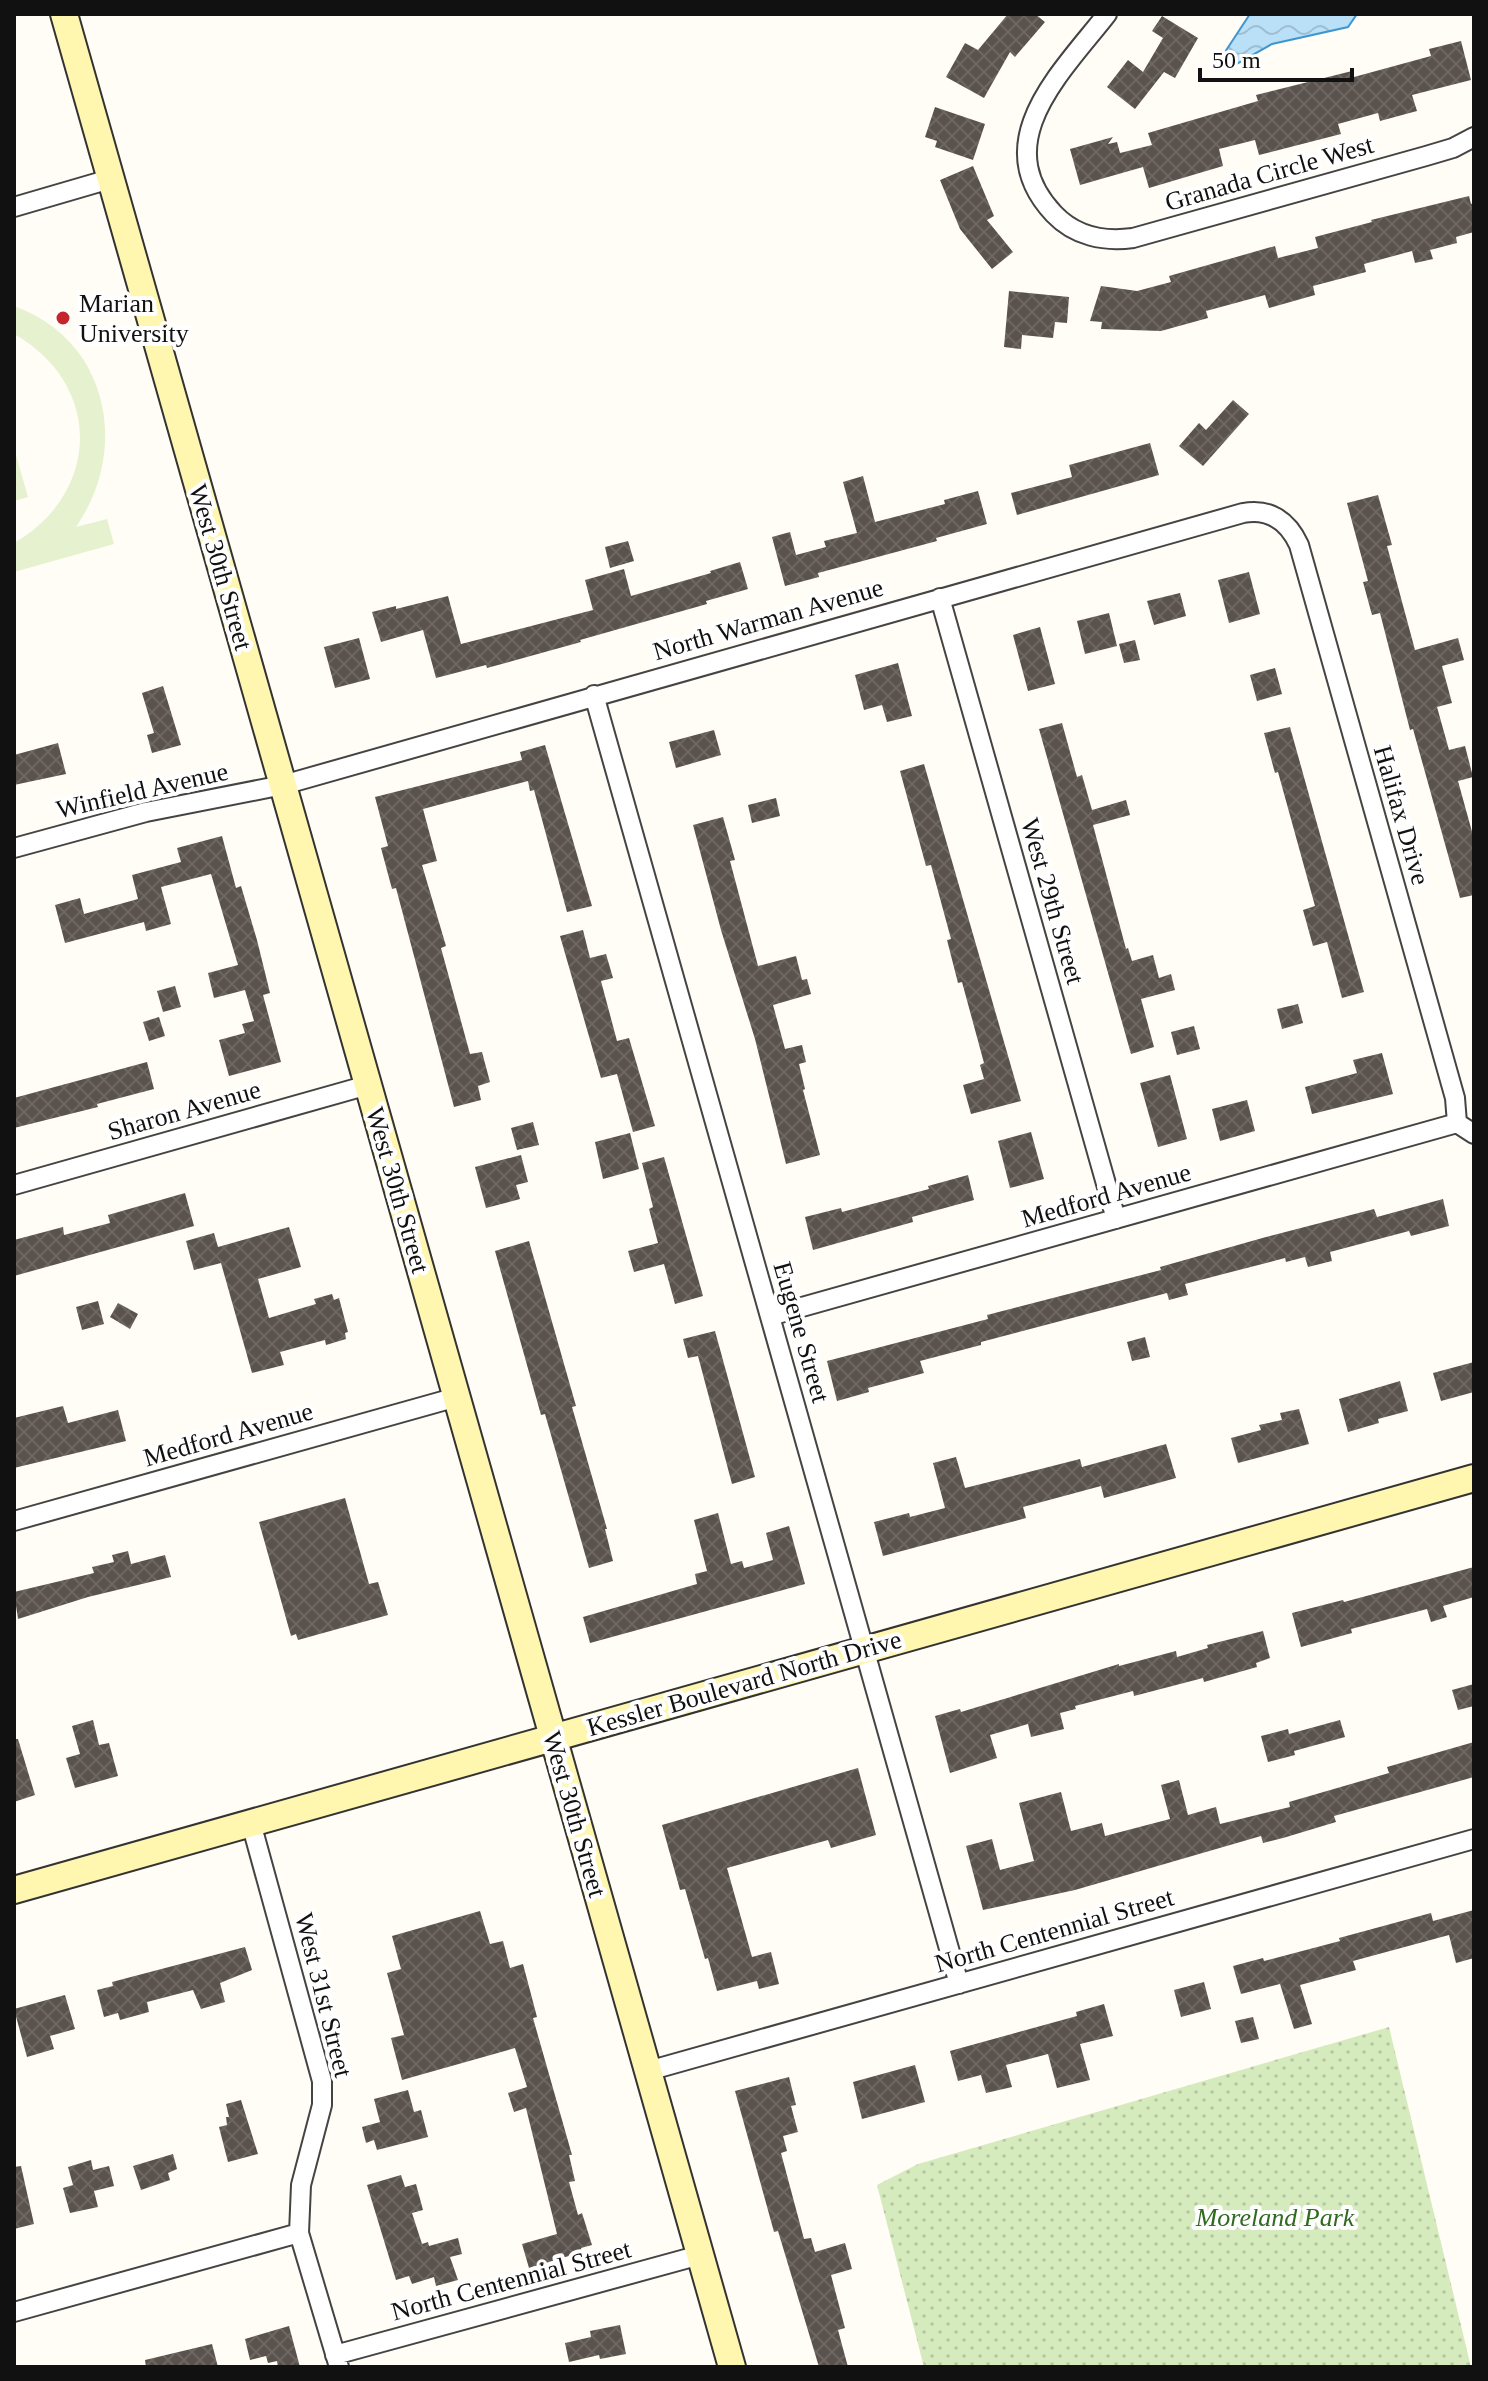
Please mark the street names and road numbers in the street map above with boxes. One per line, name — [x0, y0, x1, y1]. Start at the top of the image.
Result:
street label: Granada Circle West — [1162, 130, 1377, 217]
street label: West 30th Street — [183, 481, 258, 654]
street label: North Warman Avenue — [650, 573, 887, 666]
street label: Halifax Drive — [1368, 742, 1435, 888]
street label: Winfield Avenue — [53, 757, 231, 824]
street label: West 29th Street — [1015, 815, 1090, 988]
street label: Sharon Avenue — [104, 1075, 264, 1146]
street label: West 30th Street — [360, 1104, 435, 1277]
street label: Medford Avenue — [1018, 1157, 1194, 1234]
street label: Eugene Street — [768, 1258, 836, 1407]
street label: Medford Avenue — [140, 1396, 316, 1473]
street label: Kessler Boulevard North Drive — [584, 1625, 905, 1742]
street label: West 30th Street — [537, 1728, 612, 1901]
street label: North Centennial Street — [931, 1882, 1178, 1978]
street label: West 31st Street — [289, 1910, 358, 2081]
street label: North Centennial Street — [388, 2234, 635, 2326]

